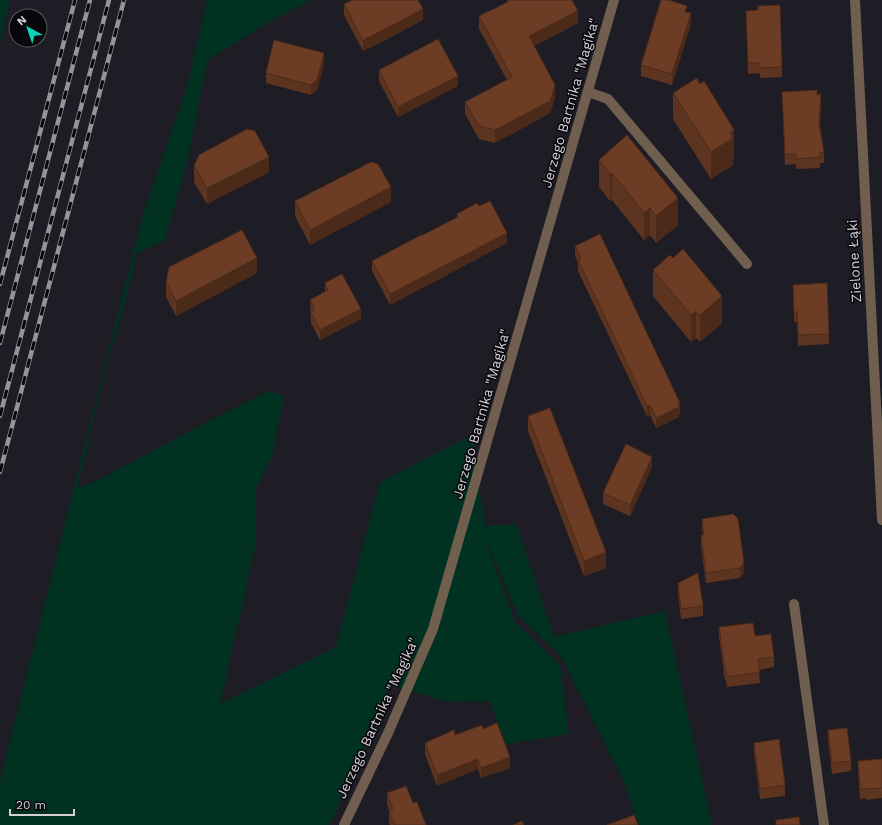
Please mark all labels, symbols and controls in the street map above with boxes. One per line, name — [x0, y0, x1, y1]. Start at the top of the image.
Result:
north arrow — [8, 8, 48, 48]
text: N — [15, 13, 29, 28]
street label: Jerzego Bartnika "Magika" — [538, 16, 602, 190]
street label: Zielone Łąki — [844, 219, 864, 303]
street label: Jerzego Bartnika "Magika" — [449, 327, 513, 501]
street label: Jerzego Bartnika "Magika" — [333, 635, 421, 801]
scale bar — [10, 791, 74, 817]
text: 20 m — [16, 798, 46, 812]

